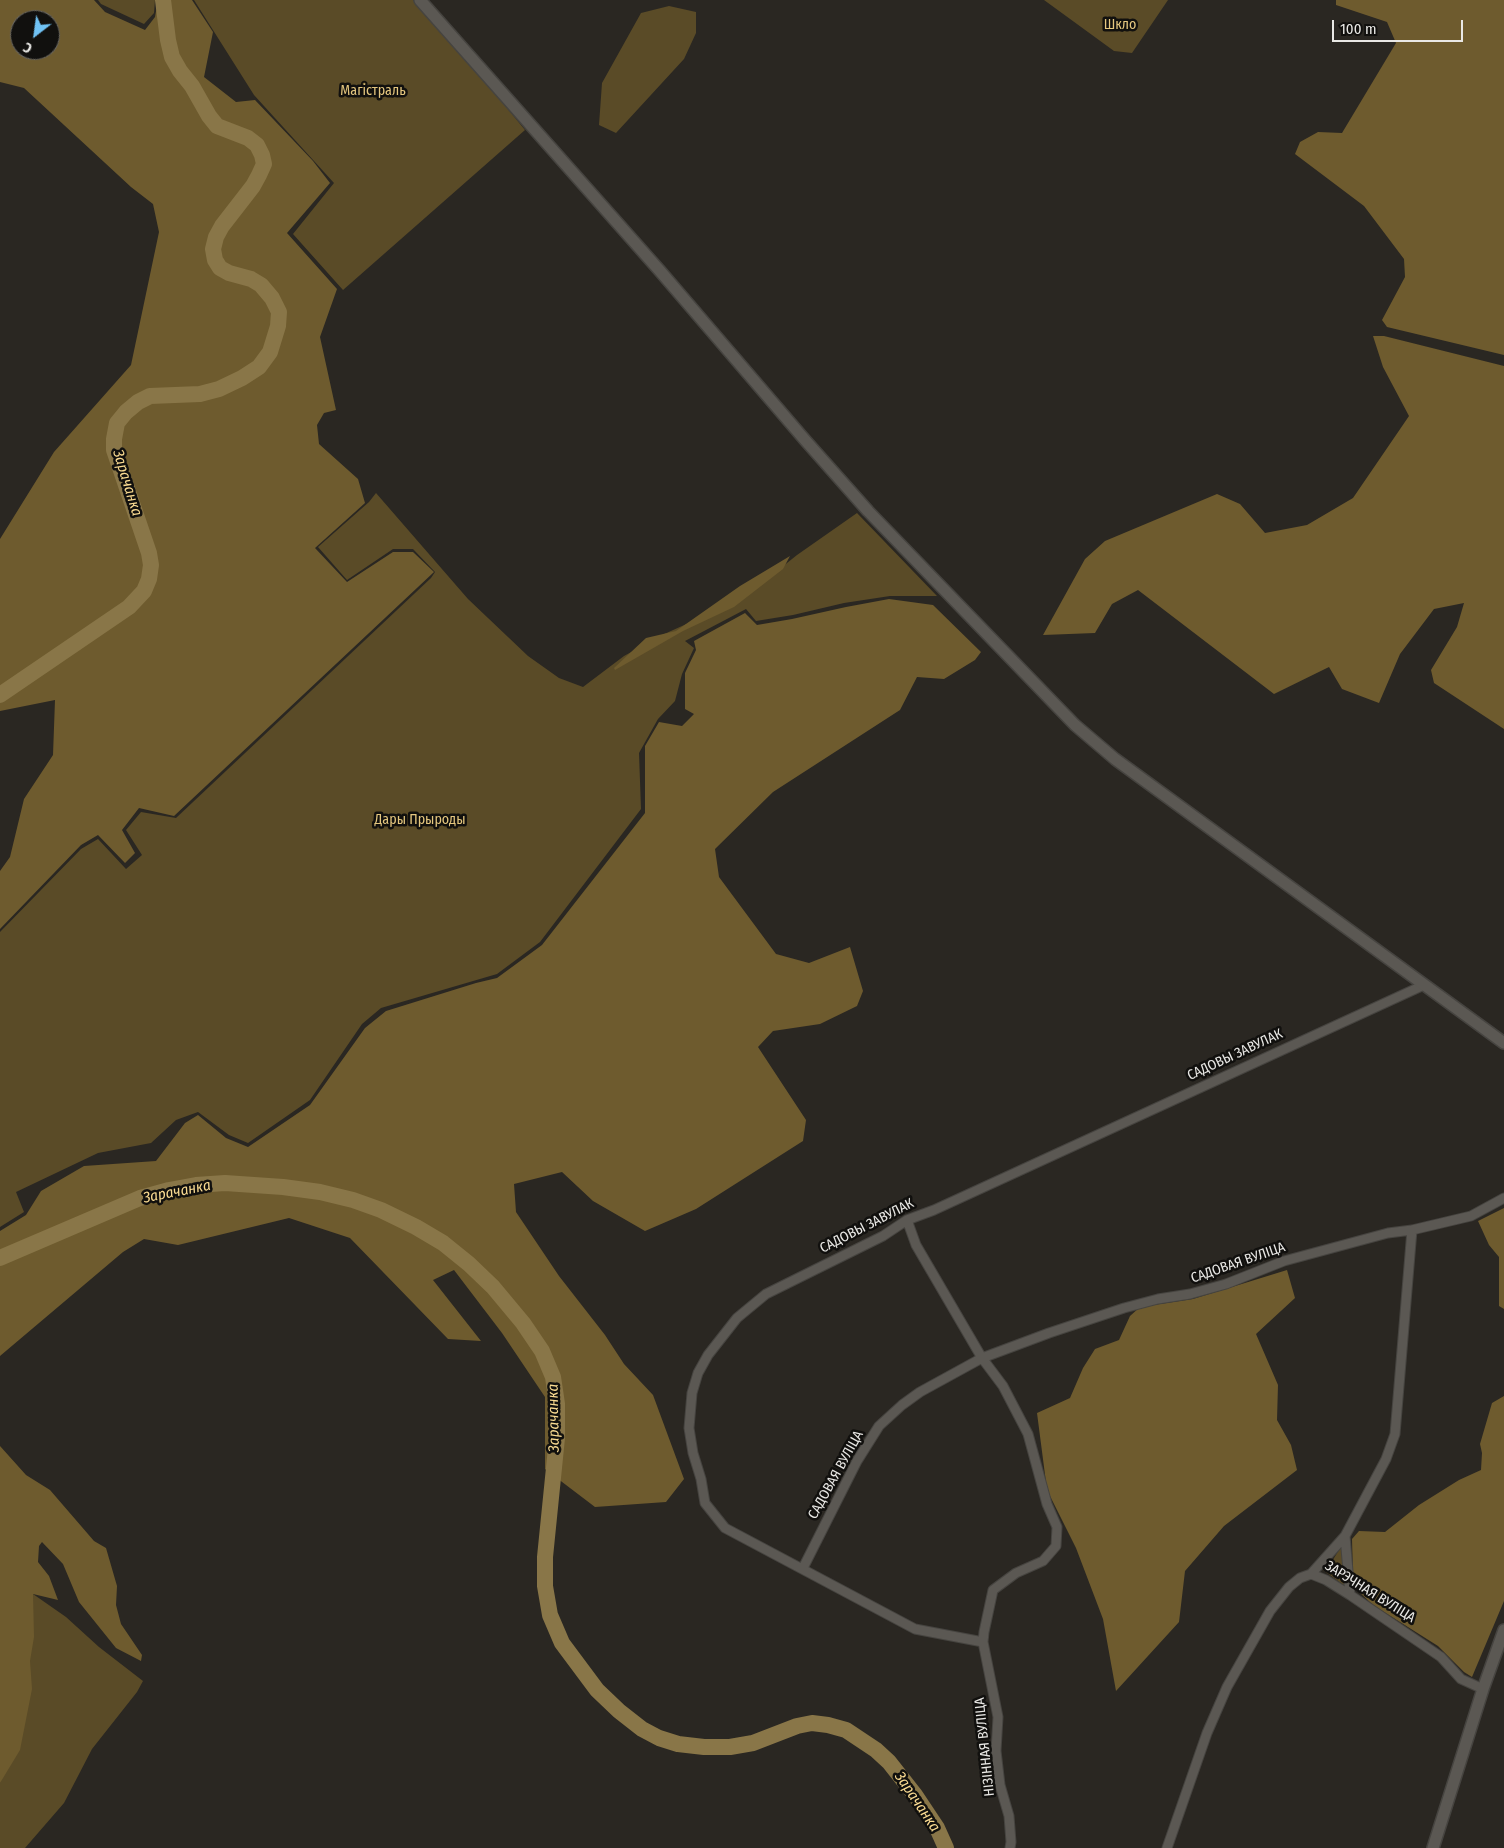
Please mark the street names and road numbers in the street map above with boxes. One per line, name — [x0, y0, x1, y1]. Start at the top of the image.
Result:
street label: САДОВЫ ЗАВУЛАК — [1185, 1026, 1285, 1084]
street label: САДОВЫ ЗАВУЛАК — [817, 1195, 917, 1257]
street label: САДОВАЯ ВУЛІЦА — [1189, 1239, 1287, 1287]
street label: САДОВАЯ ВУЛІЦА — [805, 1428, 867, 1522]
street label: ЗАРЭЧНАЯ ВУЛІЦА — [1322, 1557, 1418, 1627]
street label: НІЗІННАЯ ВУЛІЦА — [971, 1697, 999, 1797]

